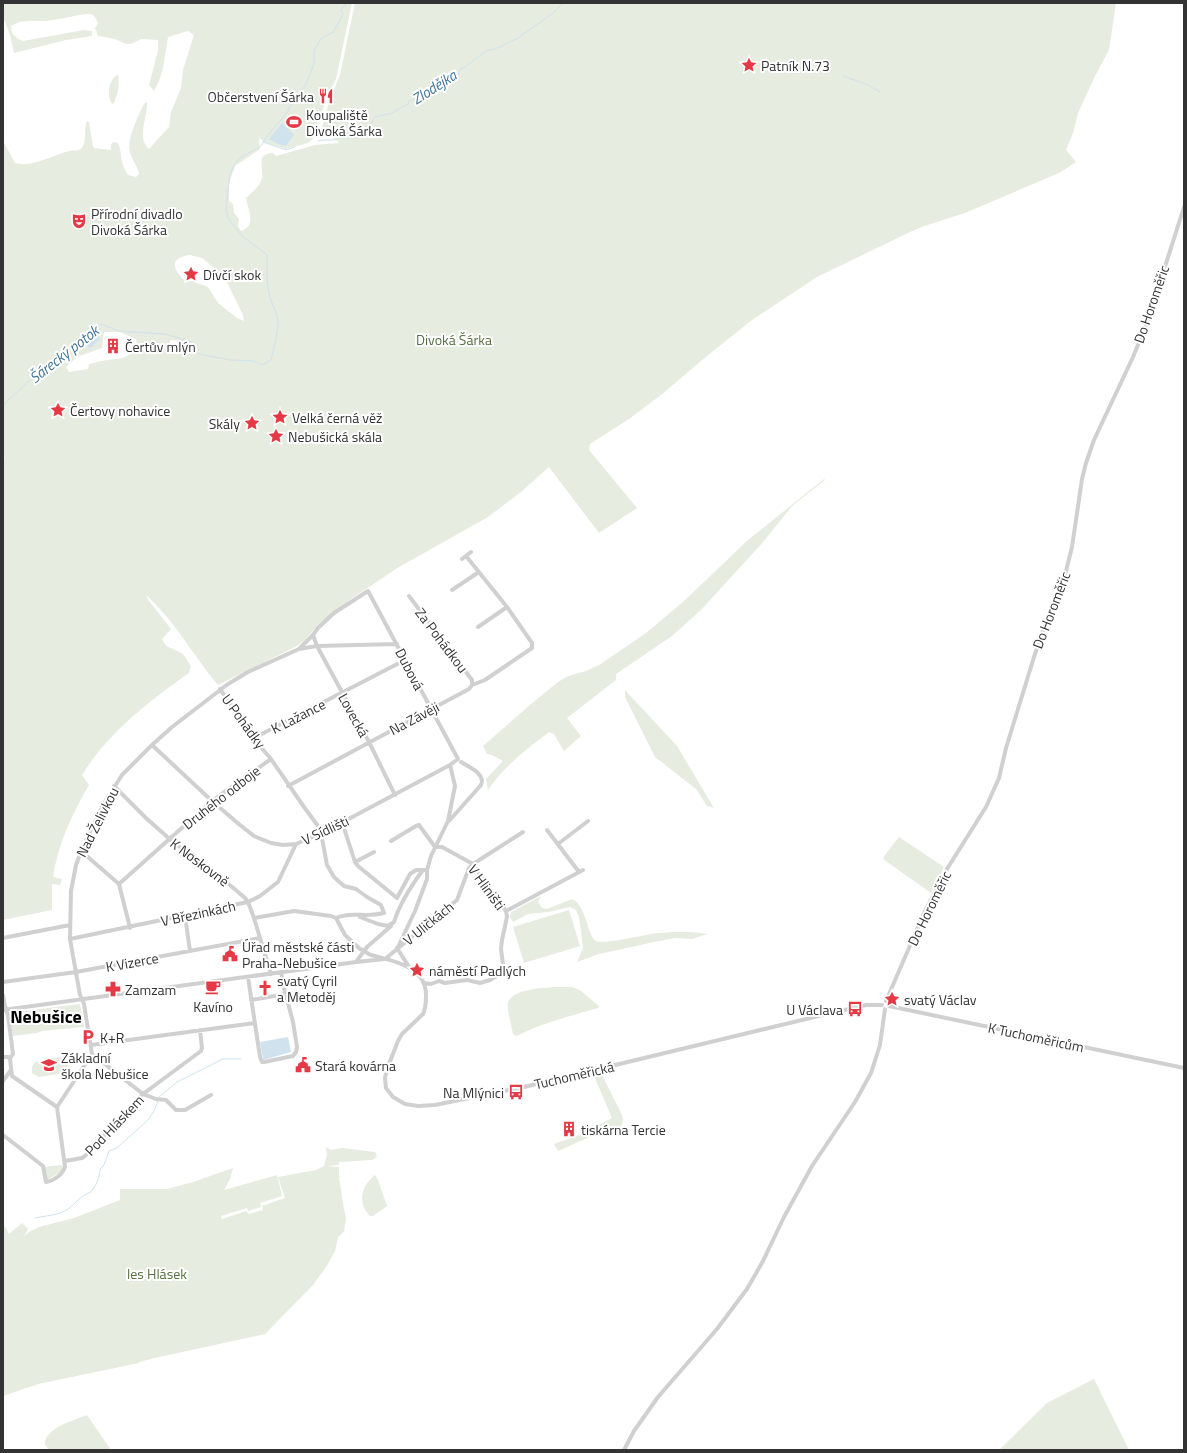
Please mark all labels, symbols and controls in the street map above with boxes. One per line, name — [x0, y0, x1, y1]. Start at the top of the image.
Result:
place label: Patník N.73 — [761, 55, 830, 76]
place icon: Patník N.73 — [740, 56, 758, 74]
water label: Zlodějka — [407, 63, 462, 110]
place label: Občerstvení Šárka — [208, 86, 314, 107]
restaurant icon: Občerstvení Šárka — [317, 87, 335, 105]
place label: Koupaliště Divoká Šárka — [306, 104, 382, 141]
sports icon: Koupaliště Divoká Šárka — [285, 113, 303, 131]
place label: Přírodní divadlo Divoká Šárka — [91, 203, 183, 240]
theatre icon: Přírodní divadlo Divoká Šárka — [70, 212, 88, 230]
street label: Do Horoměřic — [1128, 262, 1174, 346]
place label: Dívčí skok — [203, 264, 261, 285]
place icon: Dívčí skok — [182, 265, 200, 283]
water label: Šárecký potok — [24, 318, 106, 389]
park label: Divoká Šárka — [416, 329, 492, 350]
place label: Čertův mlýn — [125, 336, 196, 357]
building icon: Čertův mlýn — [104, 337, 122, 355]
place label: Čertovy nohavice — [70, 400, 170, 421]
place icon: Čertovy nohavice — [49, 401, 67, 419]
place label: Velká černá věž — [292, 407, 382, 428]
place icon: Velká černá věž — [271, 408, 289, 426]
place label: Skály — [209, 413, 240, 434]
place icon: Skály — [243, 414, 261, 432]
place label: Nebušická skála — [288, 426, 382, 447]
place icon: Nebušická skála — [267, 427, 285, 445]
street label: Do Horoměřic — [1027, 568, 1075, 652]
street label: Za Pohádkou — [411, 603, 473, 677]
street label: Dubová — [390, 644, 430, 694]
street label: U Pohádky — [217, 689, 271, 753]
street label: Lovecká — [333, 689, 375, 741]
street label: K Lažance — [267, 693, 329, 739]
street label: Na Závěji — [385, 696, 443, 740]
street label: Druhého odboje — [178, 760, 264, 834]
street label: Nad Želivkou — [70, 783, 124, 861]
street label: V Sídlišti — [298, 810, 352, 850]
street label: K Noskovně — [166, 833, 234, 891]
street label: V Hliništi — [463, 860, 511, 914]
street label: Do Horoměřic — [902, 867, 956, 949]
street label: V Březinkách — [159, 895, 237, 931]
street label: V Uličkách — [398, 896, 458, 950]
place label: Úřad městské části Praha-Nebušice — [242, 936, 354, 973]
public building icon: Úřad městské části Praha-Nebušice — [221, 945, 239, 963]
street label: K Vizerce — [104, 947, 160, 977]
place label: náměstí Padlých — [429, 960, 526, 981]
place icon: náměstí Padlých — [408, 961, 426, 979]
place label: svatý Cyril a Metoděj — [277, 970, 337, 1007]
cafe icon: Kavíno — [204, 978, 222, 996]
place label: Zamzam — [125, 979, 176, 1000]
church icon: svatý Cyril a Metoděj — [256, 979, 274, 997]
pharmacy icon: Zamzam — [104, 980, 122, 998]
place label: svatý Václav — [904, 989, 977, 1010]
place icon: svatý Václav — [883, 990, 901, 1008]
place label: Kavíno — [193, 996, 233, 1017]
place label: U Václava — [786, 999, 843, 1020]
bus stop icon: U Václava — [846, 1000, 864, 1018]
district label: Nebušice — [10, 1003, 82, 1030]
street label: K Tuchoměřicům — [986, 1017, 1086, 1057]
place label: K+R — [100, 1027, 124, 1048]
parking icon: K+R — [79, 1028, 97, 1046]
place label: Základní škola Nebušice — [61, 1047, 149, 1084]
place label: Stará kovárna — [315, 1055, 396, 1076]
school or university icon: Základní škola Nebušice — [40, 1056, 58, 1074]
public building icon: Stará kovárna — [294, 1056, 312, 1074]
street label: Tuchoměřická — [532, 1056, 616, 1094]
place label: Na Mlýnici — [443, 1082, 504, 1103]
bus stop icon: Na Mlýnici — [507, 1083, 525, 1101]
street label: Pod Hláskem — [79, 1090, 149, 1160]
place label: tiskárna Tercie — [581, 1119, 666, 1140]
building icon: tiskárna Tercie — [560, 1120, 578, 1138]
park label: les Hlásek — [127, 1263, 187, 1284]

